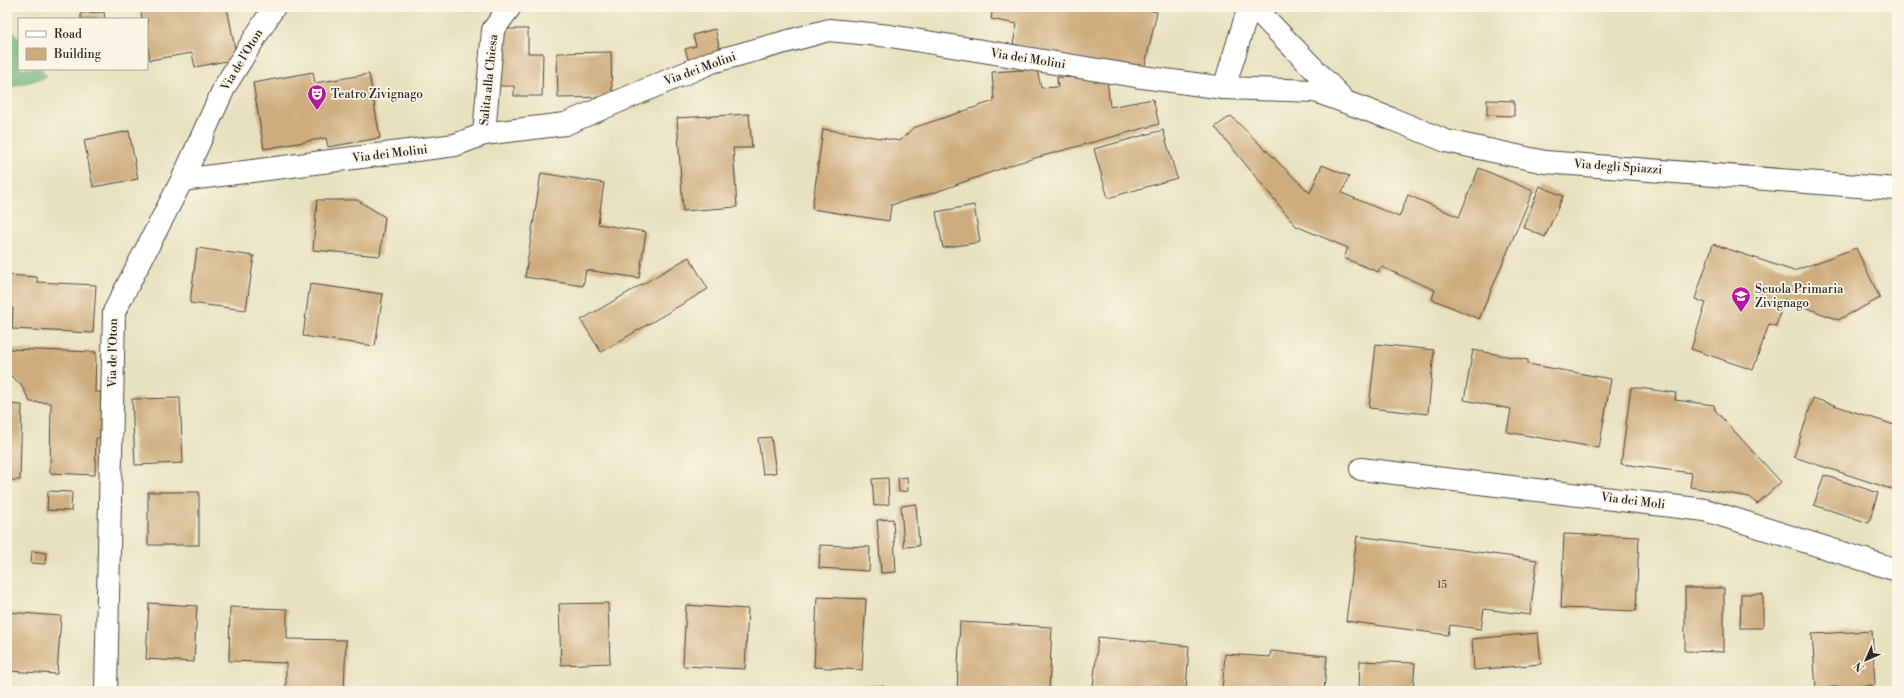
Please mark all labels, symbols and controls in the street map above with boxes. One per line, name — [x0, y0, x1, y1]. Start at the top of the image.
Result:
legend — [18, 18, 148, 70]
street label: Via de l'Oton — [217, 26, 266, 94]
text: Road — [54, 27, 82, 42]
street label: Salita alla Chiesa — [477, 33, 501, 126]
street label: Via dei Molini — [988, 46, 1067, 72]
text: Building — [53, 47, 102, 62]
street label: Via dei Molini — [661, 49, 738, 89]
theatre icon: Teatro Zivignago — [306, 83, 328, 111]
place label: Teatro Zivignago — [331, 87, 423, 102]
street label: Via dei Molini — [351, 142, 429, 166]
street label: Via degli Spiazzi — [1572, 156, 1663, 178]
place label: Scuola Primaria Zivignago — [1755, 282, 1844, 311]
school or university icon: Scuola Primaria Zivignago — [1730, 285, 1752, 313]
street label: Via de l'Oton — [105, 318, 121, 389]
street label: Via dei Moli — [1599, 489, 1666, 512]
house number: 15 — [1437, 579, 1447, 591]
north arrow — [1846, 640, 1886, 680]
text: N — [1851, 658, 1868, 674]

